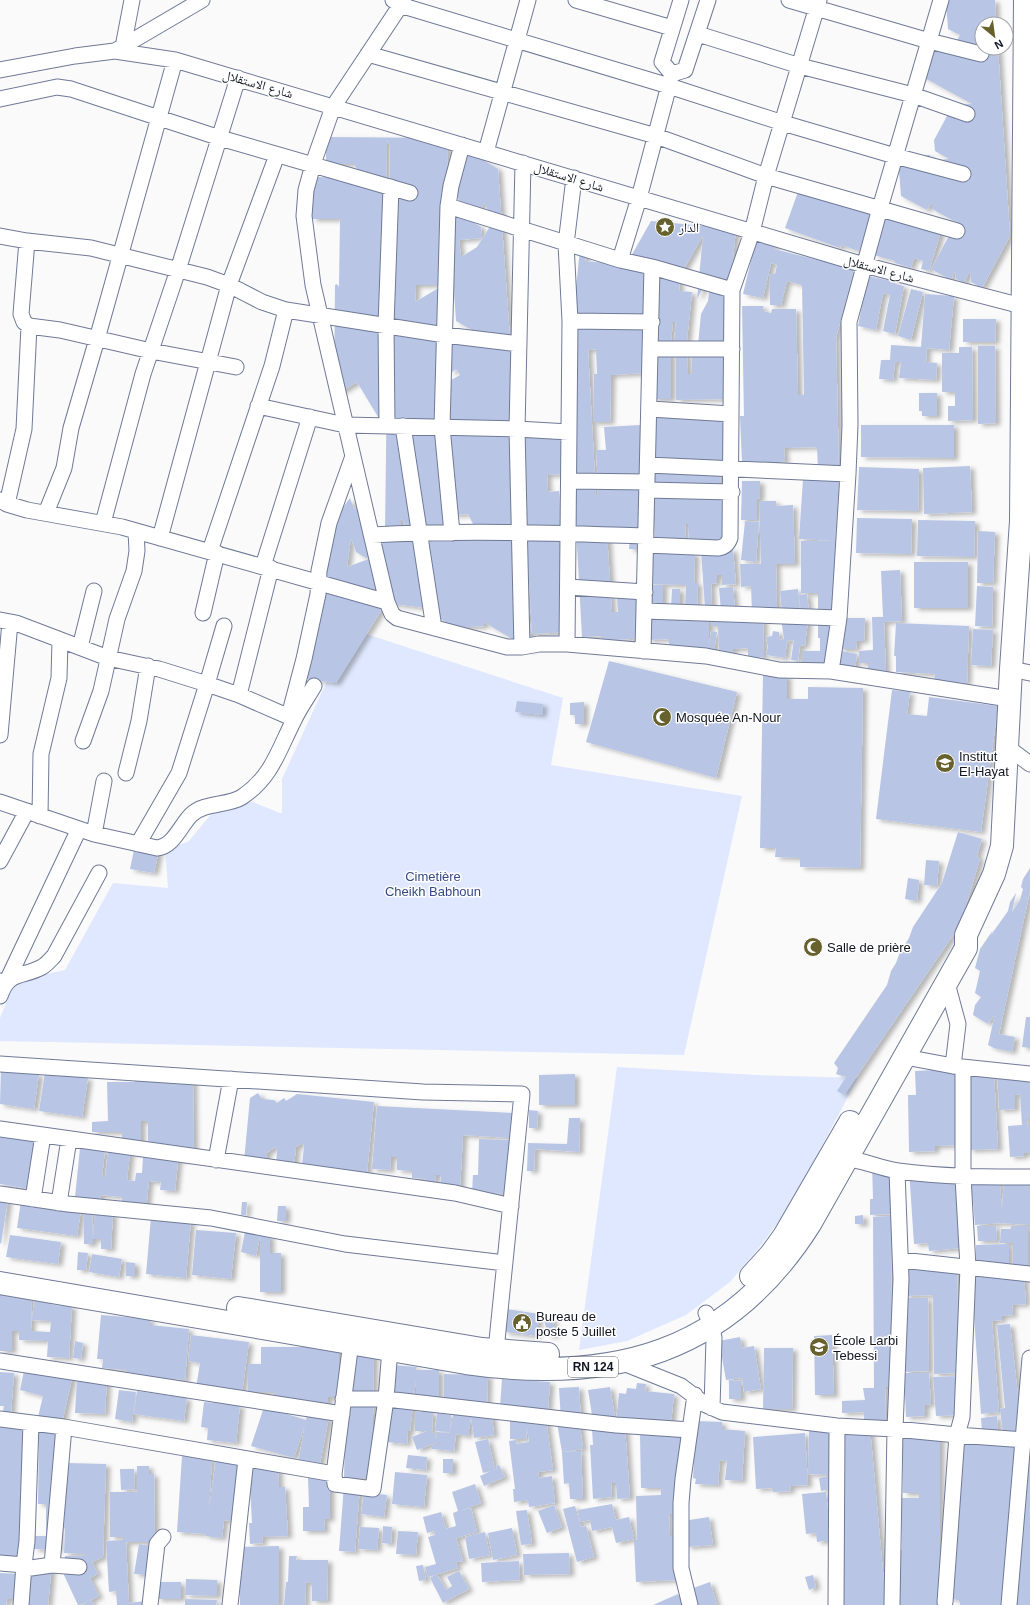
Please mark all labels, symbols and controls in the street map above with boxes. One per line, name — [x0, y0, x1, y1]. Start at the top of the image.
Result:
north arrow — [974, 16, 1014, 56]
text: N — [992, 38, 1005, 52]
street label: شارع الاستقلال — [221, 67, 295, 103]
street label: شارع الاستقلال — [532, 159, 606, 197]
place icon: الدار — [654, 216, 676, 238]
place label: الدار — [678, 220, 699, 236]
street label: شارع الاستقلال — [842, 252, 916, 288]
mosque icon: Mosquée An-Nour — [651, 706, 673, 728]
place label: Mosquée An-Nour — [676, 710, 781, 725]
place label: Institut El-Hayat — [959, 749, 1009, 779]
school or university icon: Institut El-Hayat — [934, 752, 956, 774]
park label: Cimetière Cheikh Babhoun — [385, 869, 481, 899]
mosque icon: Salle de prière — [802, 936, 824, 958]
place label: Salle de prière — [827, 940, 911, 955]
place label: Bureau de poste 5 Juillet — [536, 1309, 616, 1339]
public building icon: Bureau de poste 5 Juillet — [511, 1312, 533, 1334]
place label: École Larbi Tebessi — [833, 1333, 898, 1363]
school or university icon: École Larbi Tebessi — [808, 1336, 830, 1358]
road number: RN 124 — [568, 1357, 618, 1377]

